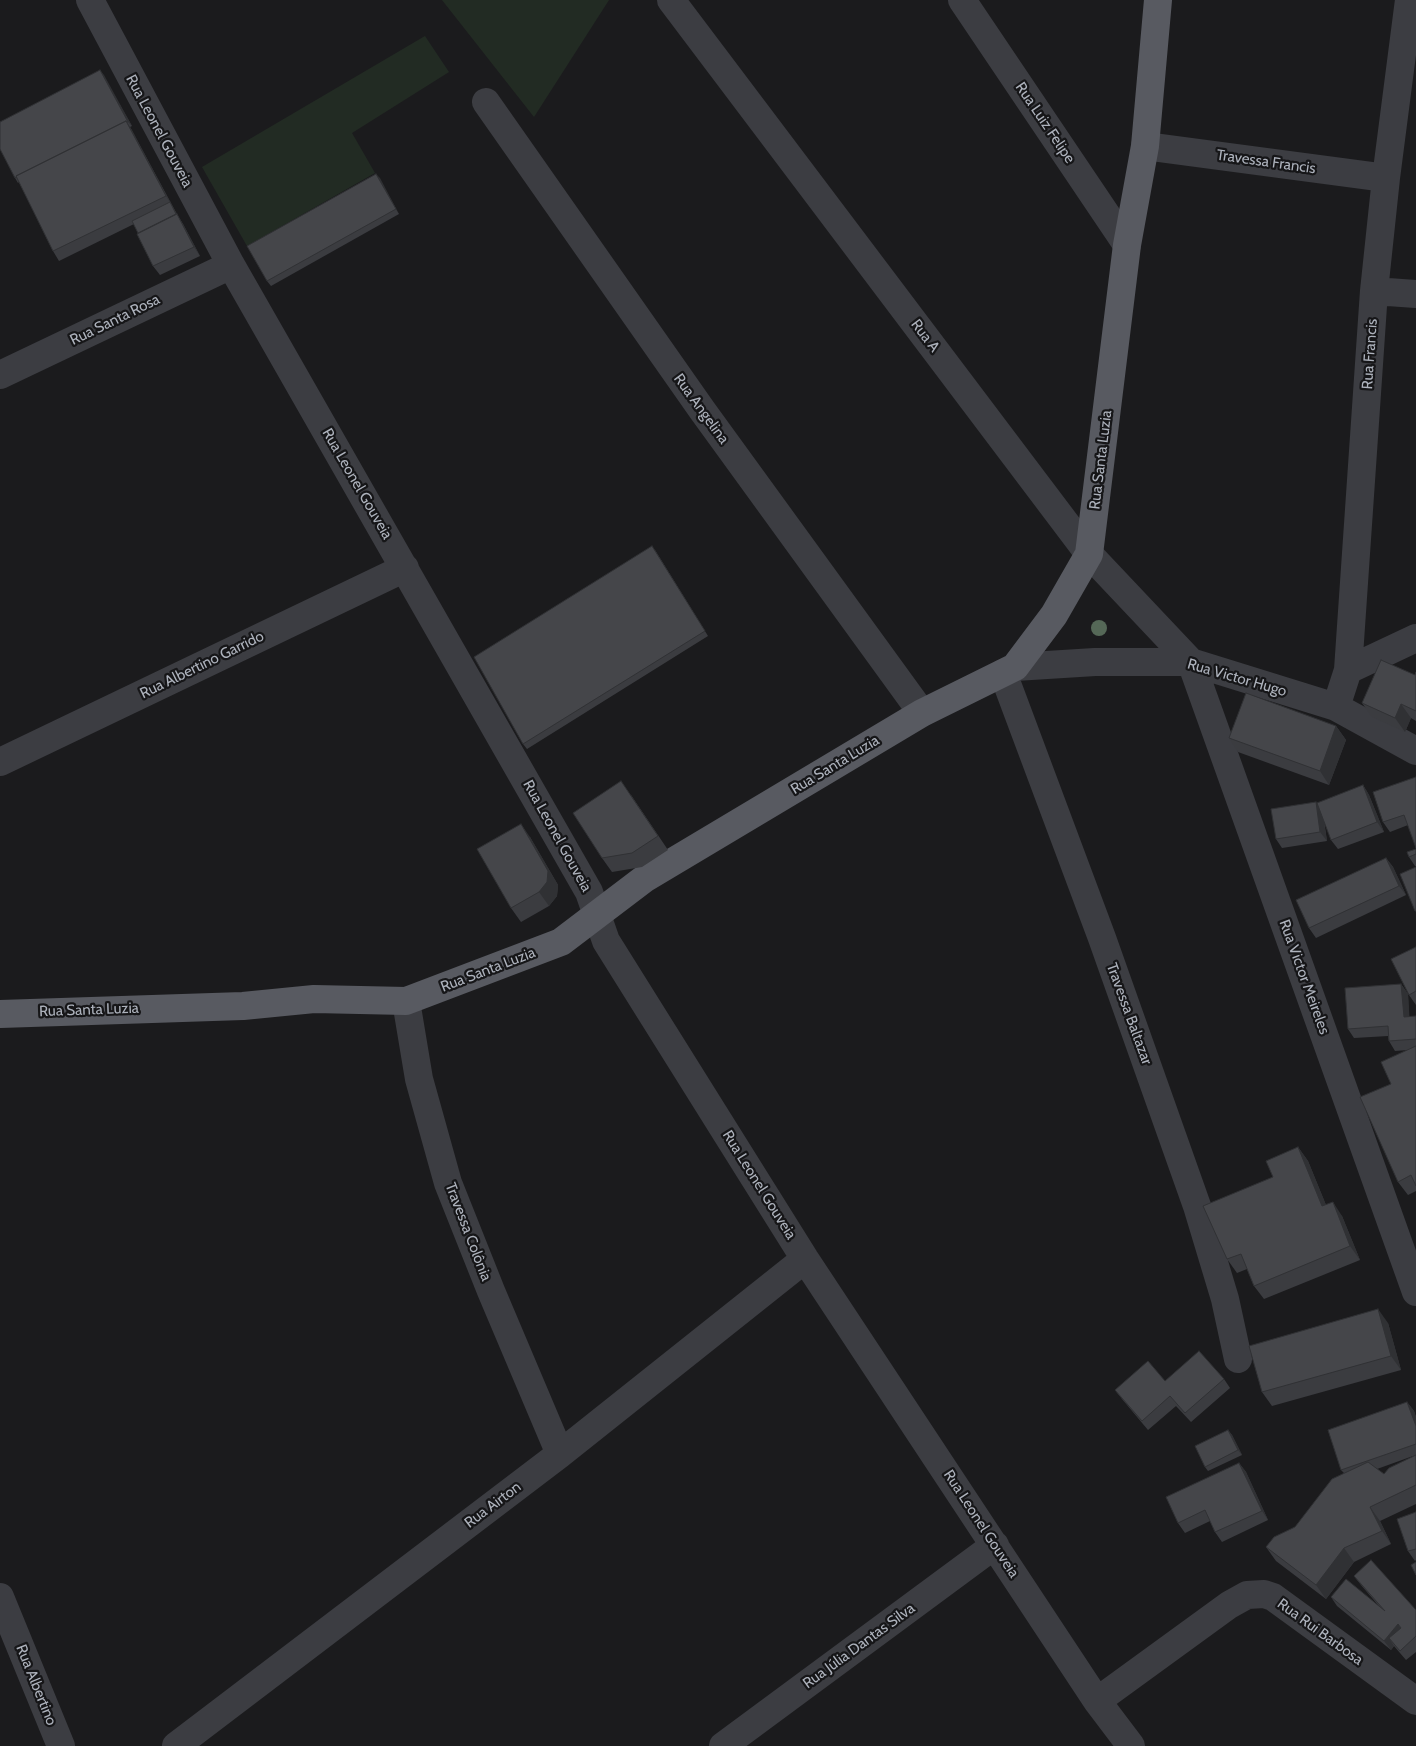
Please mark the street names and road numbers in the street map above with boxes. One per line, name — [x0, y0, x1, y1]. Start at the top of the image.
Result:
street label: Rua Leonel Gouveia — [122, 72, 196, 190]
street label: Rua Luiz Felipe — [1011, 79, 1079, 167]
street label: Travessa Francis — [1215, 146, 1317, 178]
street label: Rua Santa Rosa — [67, 291, 163, 349]
street label: Rua A — [907, 316, 943, 356]
street label: Rua Francis — [1359, 318, 1381, 390]
street label: Rua Angelina — [670, 370, 732, 448]
street label: Rua Santa Luzia — [1086, 409, 1116, 511]
street label: Rua Leonel Gouveia — [318, 425, 396, 543]
street label: Rua Albertino Garrido — [137, 627, 267, 703]
street label: Rua Victor Hugo — [1185, 655, 1289, 701]
street label: Rua Santa Luzia — [788, 732, 882, 798]
street label: Rua Leonel Gouveia — [519, 777, 595, 895]
street label: Rua Victor Meireles — [1275, 917, 1333, 1037]
street label: Rua Santa Luzia — [438, 944, 538, 996]
street label: Travessa Baltazar — [1102, 961, 1156, 1067]
street label: Rua Santa Luzia — [39, 999, 139, 1021]
street label: Rua Leonel Gouveia — [718, 1127, 800, 1243]
street label: Travessa Colônia — [441, 1180, 495, 1284]
street label: Rua Leonel Gouveia — [939, 1467, 1023, 1581]
street label: Rua Airton — [461, 1478, 525, 1532]
street label: Rua Rui Barbosa — [1274, 1595, 1366, 1669]
street label: Rua Júlia Dantas Silva — [800, 1599, 918, 1693]
street label: Rua Albertino — [12, 1642, 60, 1728]

